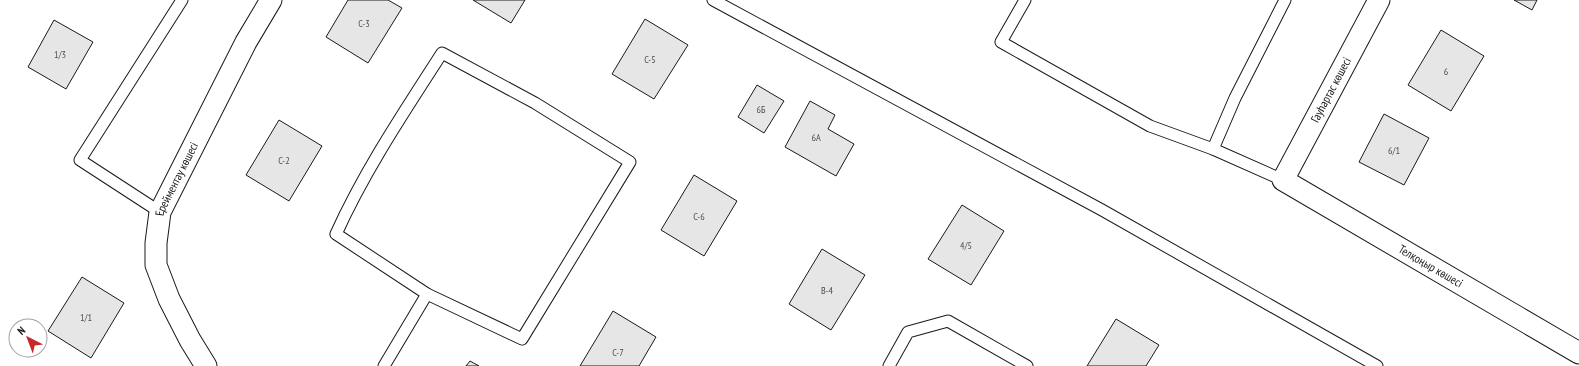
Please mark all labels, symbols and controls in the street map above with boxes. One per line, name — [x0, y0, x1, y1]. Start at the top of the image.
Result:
house number: C-3 — [358, 17, 370, 30]
house number: 1/3 — [54, 48, 66, 61]
house number: C-5 — [644, 53, 656, 66]
street label: Гауhартас көшесі — [1307, 55, 1354, 125]
house number: 6 — [1444, 65, 1449, 78]
house number: 6Б — [757, 103, 766, 116]
house number: 6А — [811, 131, 821, 144]
street label: Ерейментау көшесі — [152, 139, 201, 217]
house number: 6/1 — [1388, 144, 1400, 157]
house number: C-2 — [278, 154, 290, 167]
house number: C-6 — [693, 210, 705, 223]
house number: 4/5 — [960, 239, 972, 252]
street label: Телқоңыр көшесі — [1396, 241, 1466, 291]
house number: В-4 — [821, 284, 834, 297]
house number: 1/1 — [80, 311, 92, 324]
north arrow — [8, 318, 48, 358]
text: N — [14, 323, 28, 338]
house number: C-7 — [612, 346, 624, 359]

